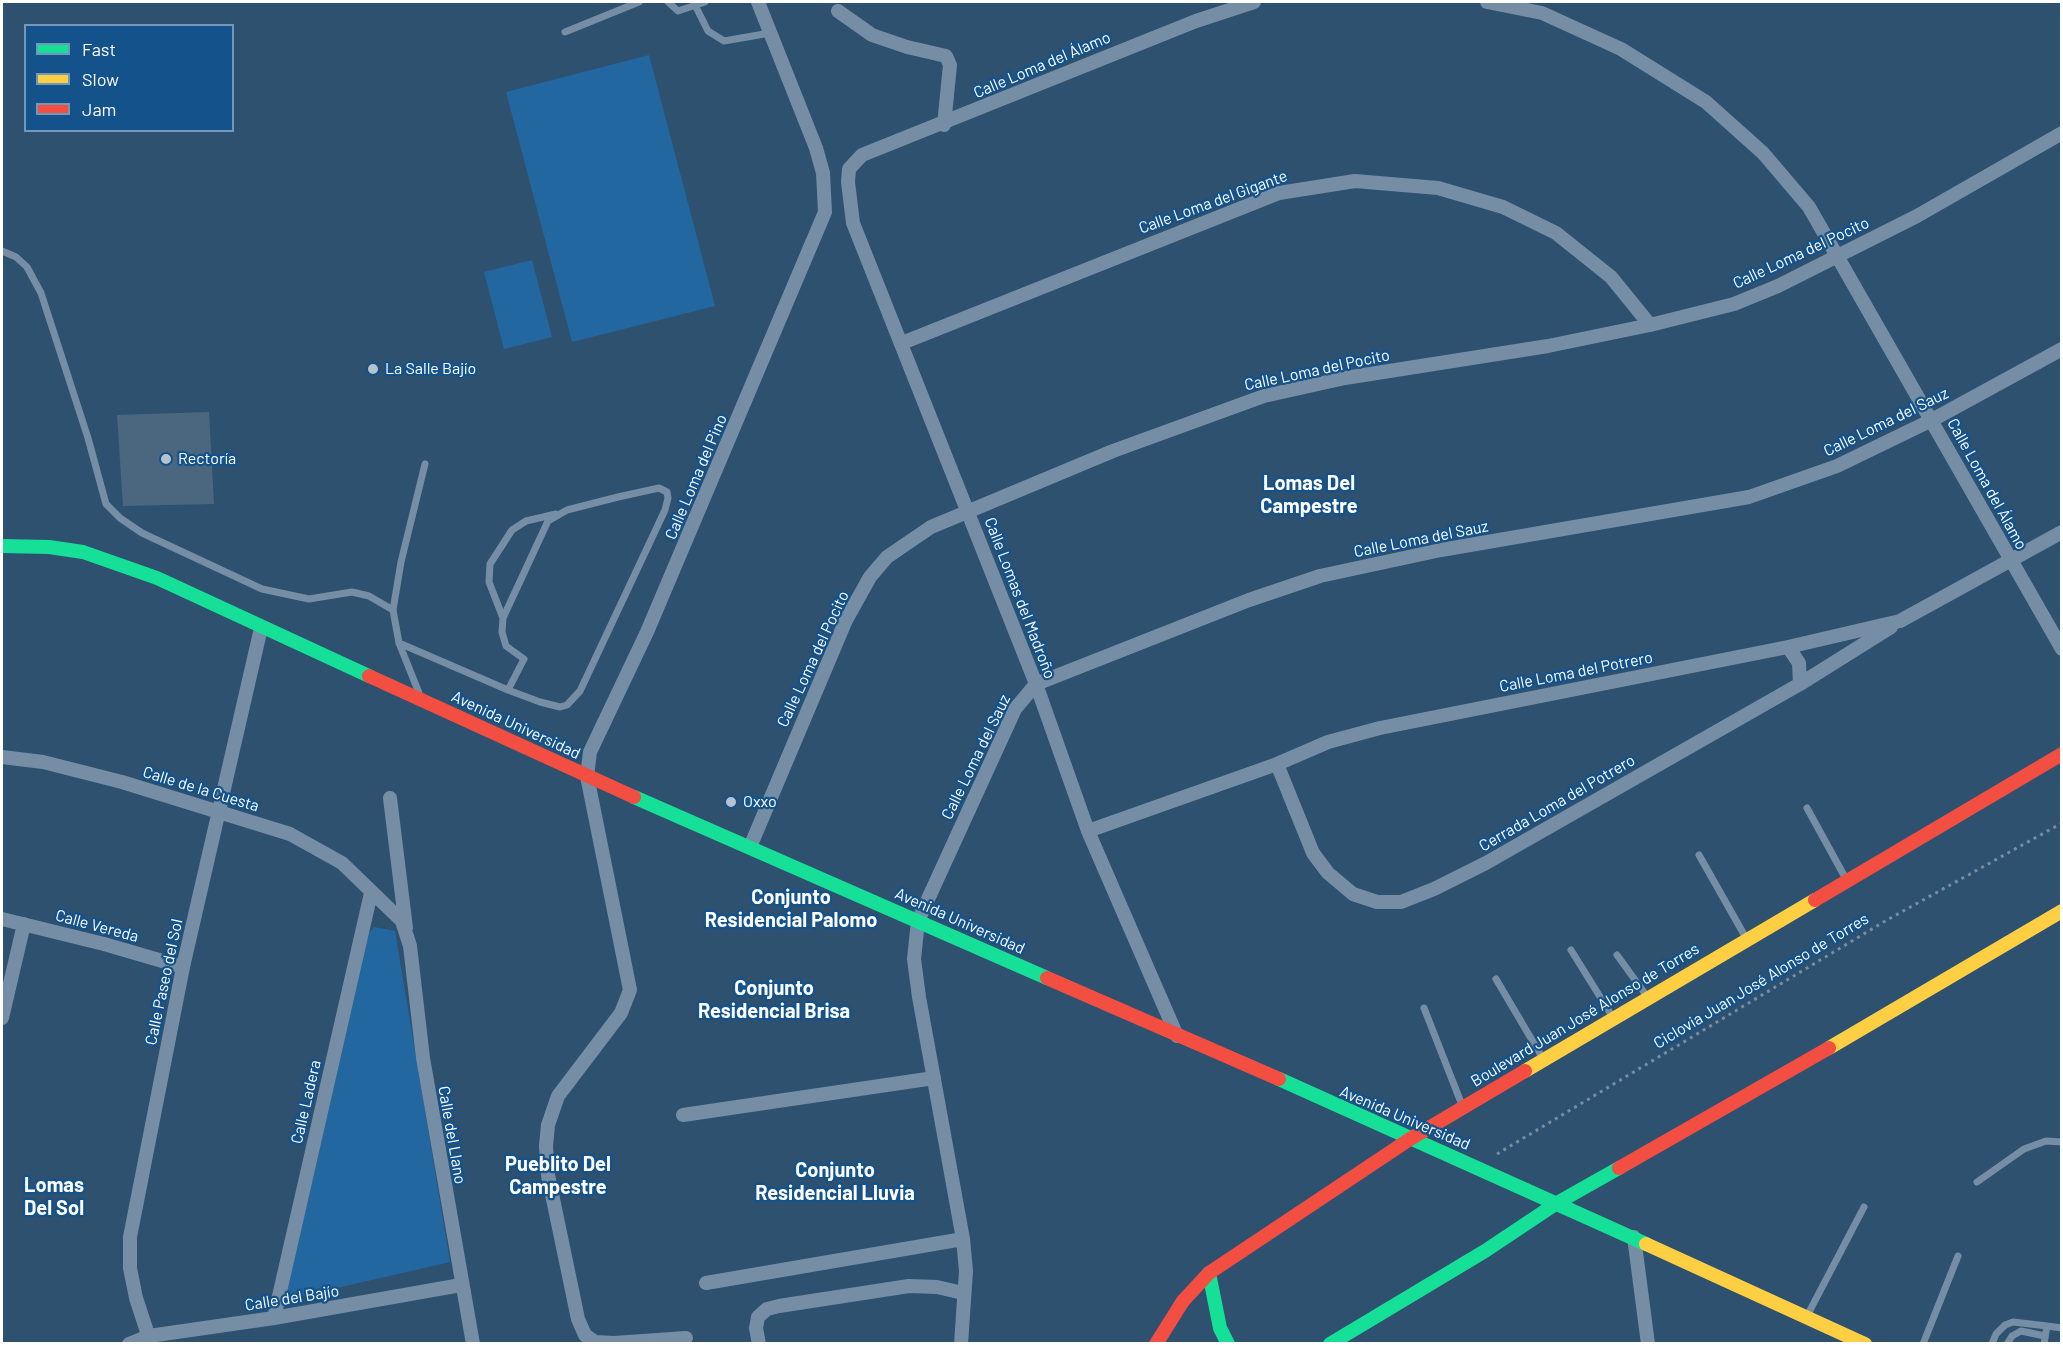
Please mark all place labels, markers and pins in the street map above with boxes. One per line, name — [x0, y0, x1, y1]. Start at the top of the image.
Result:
place label: La Salle Bajío — [385, 359, 476, 379]
marker: La Salle Bajío — [366, 362, 380, 376]
place label: Rectoría — [178, 449, 236, 469]
marker: Rectoría — [159, 452, 173, 466]
place label: Oxxo — [743, 792, 777, 812]
marker: Oxxo — [724, 795, 738, 809]

